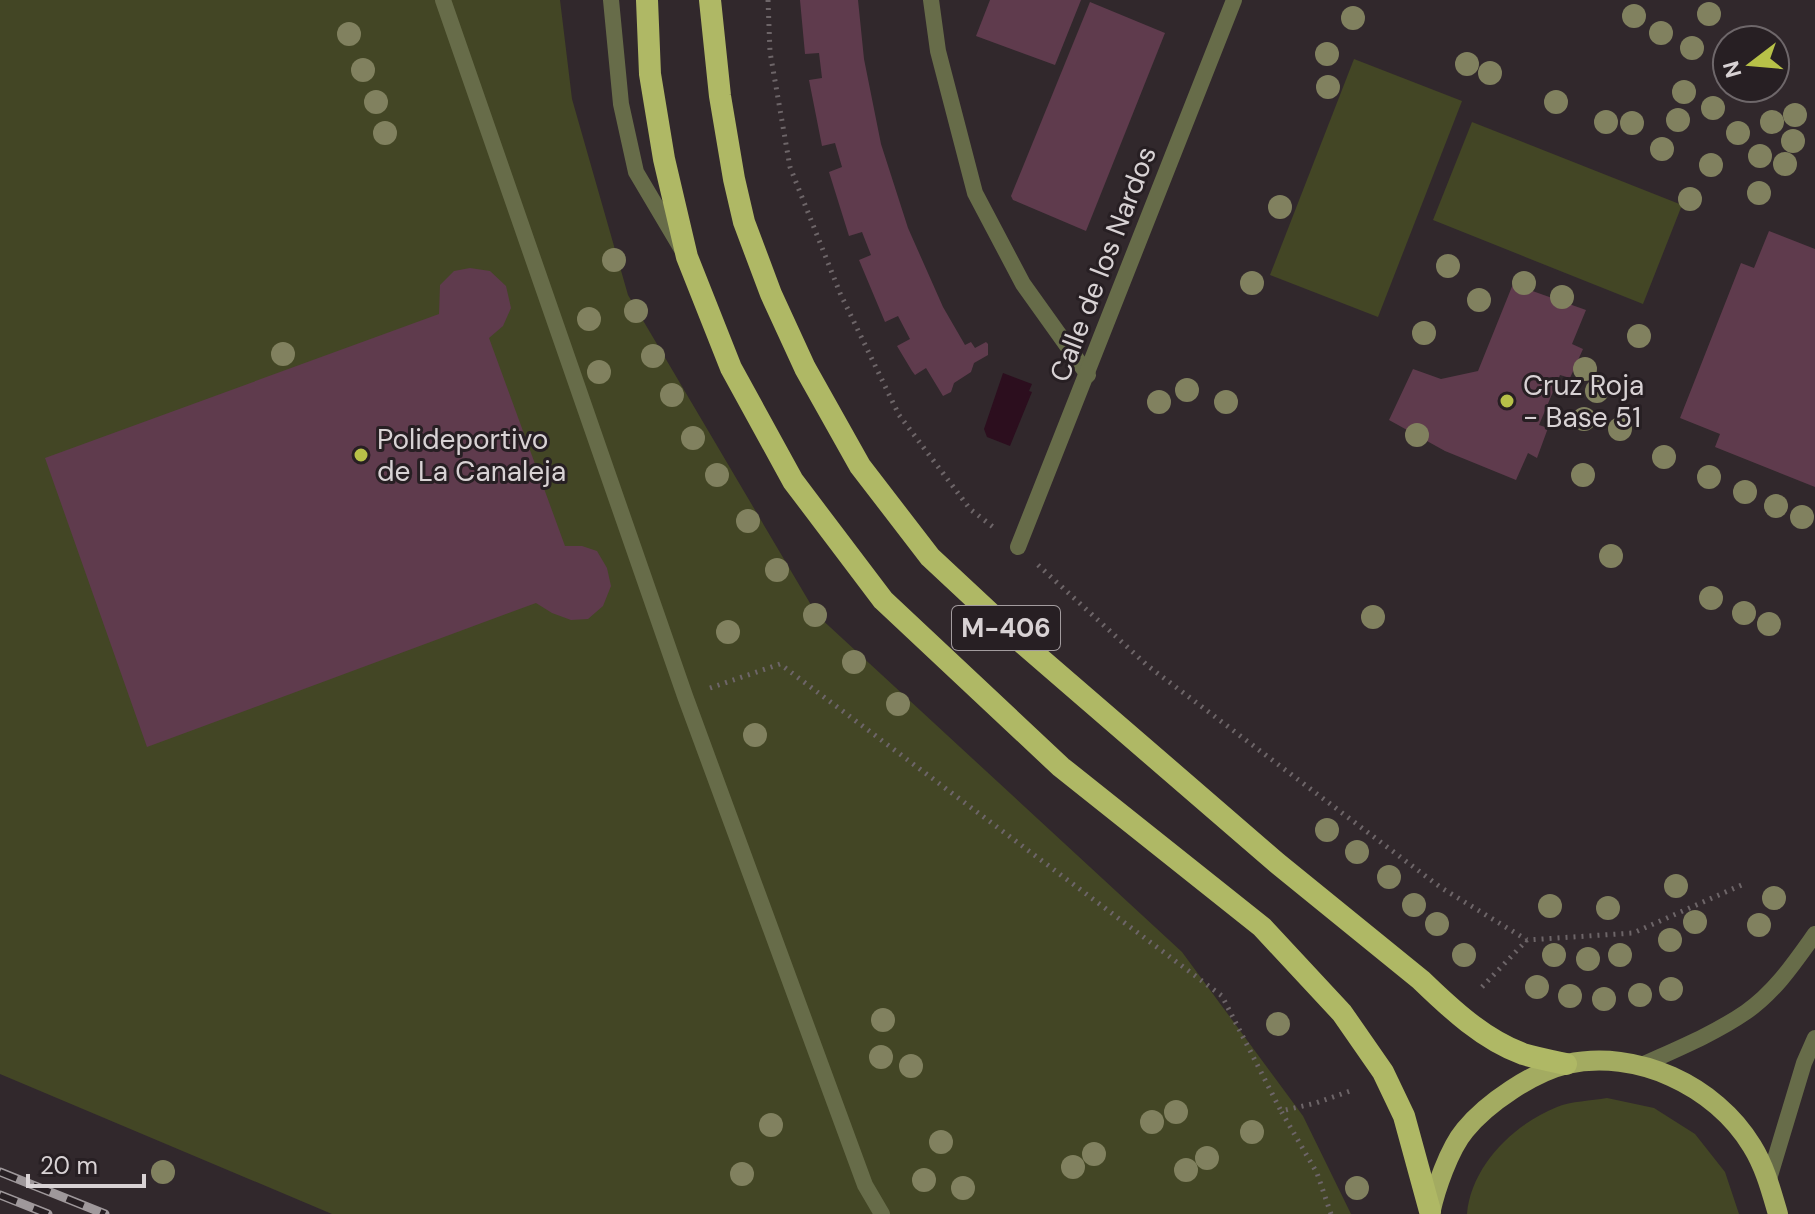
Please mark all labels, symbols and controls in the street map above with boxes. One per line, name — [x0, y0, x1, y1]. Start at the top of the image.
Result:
north arrow — [1711, 24, 1791, 104]
text: N — [1716, 58, 1748, 81]
street label: Calle de los Nardos — [1041, 141, 1165, 387]
place label: Cruz Roja - Base 51 — [1523, 367, 1644, 436]
marker: Cruz Roja - Base 51 — [1498, 392, 1516, 410]
place label: Polideportivo de La Canaleja — [377, 421, 566, 490]
marker: Polideportivo de La Canaleja — [352, 446, 370, 464]
road number: M-406 — [952, 606, 1060, 650]
scale bar — [28, 1138, 144, 1188]
text: 20 m — [40, 1150, 98, 1181]

